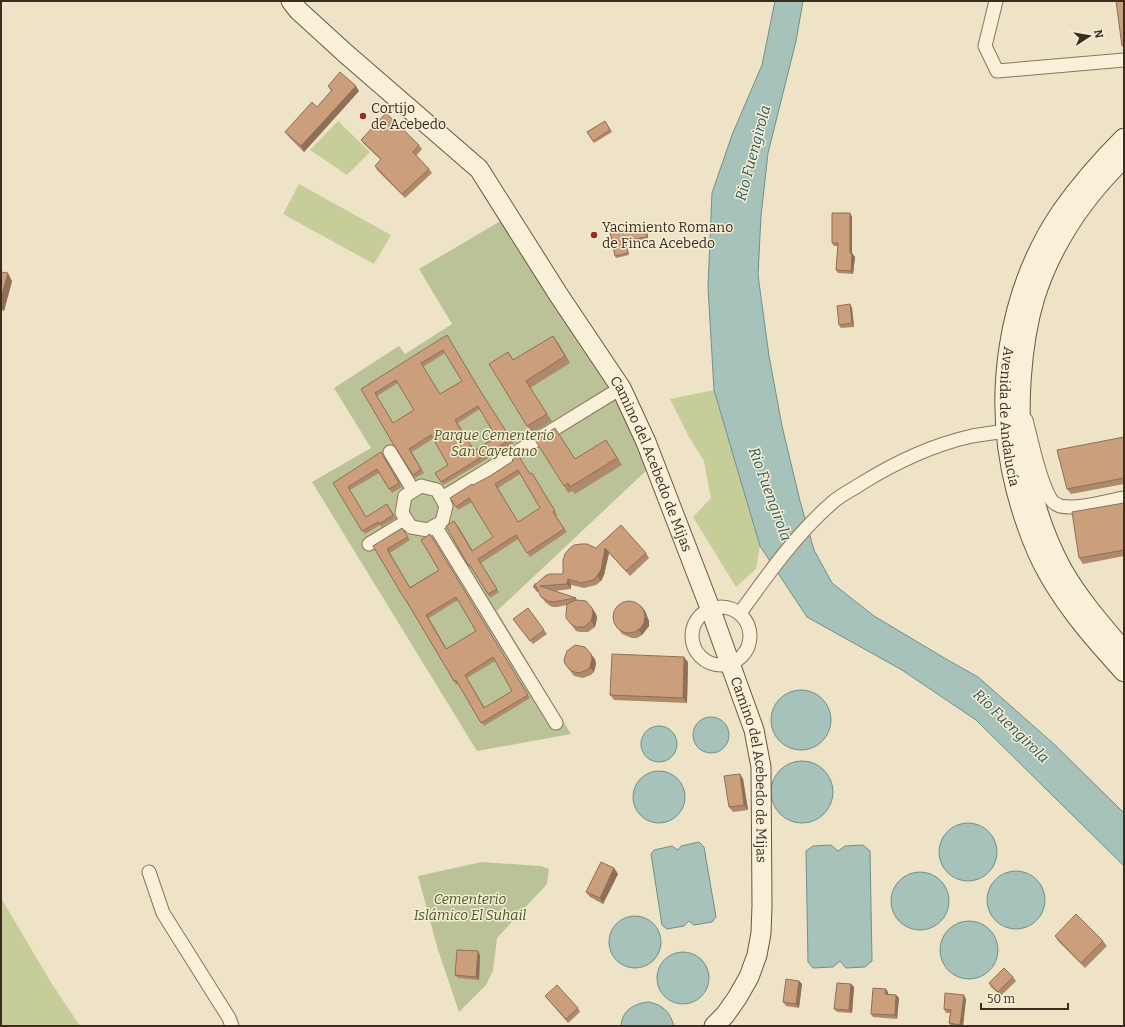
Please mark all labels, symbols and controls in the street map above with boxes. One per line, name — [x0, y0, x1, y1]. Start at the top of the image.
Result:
north arrow — [1069, 16, 1109, 56]
text: N — [1091, 29, 1106, 40]
place label: Cortijo de Acebedo — [371, 100, 446, 133]
water label: Rio Fuengirola — [732, 103, 774, 203]
marker: Cortijo de Acebedo — [358, 111, 368, 121]
place label: Yacimiento Romano de Finca Acebedo — [602, 219, 733, 252]
marker: Yacimiento Romano de Finca Acebedo — [589, 230, 599, 240]
street label: Avenida de Andalucía — [996, 346, 1023, 488]
street label: Camino del Acebedo de Mijas — [606, 373, 696, 554]
park label: Parque Cementerio San Cayetano — [434, 427, 554, 460]
water label: Rio Fuengirola — [745, 445, 795, 543]
street label: Camino del Acebedo de Mijas — [726, 674, 770, 863]
water label: Rio Fuengirola — [969, 685, 1053, 767]
park label: Cementerio Islámico El Suhail — [414, 891, 527, 924]
scale bar — [981, 985, 1068, 1011]
text: 50 m — [987, 992, 1016, 1006]

